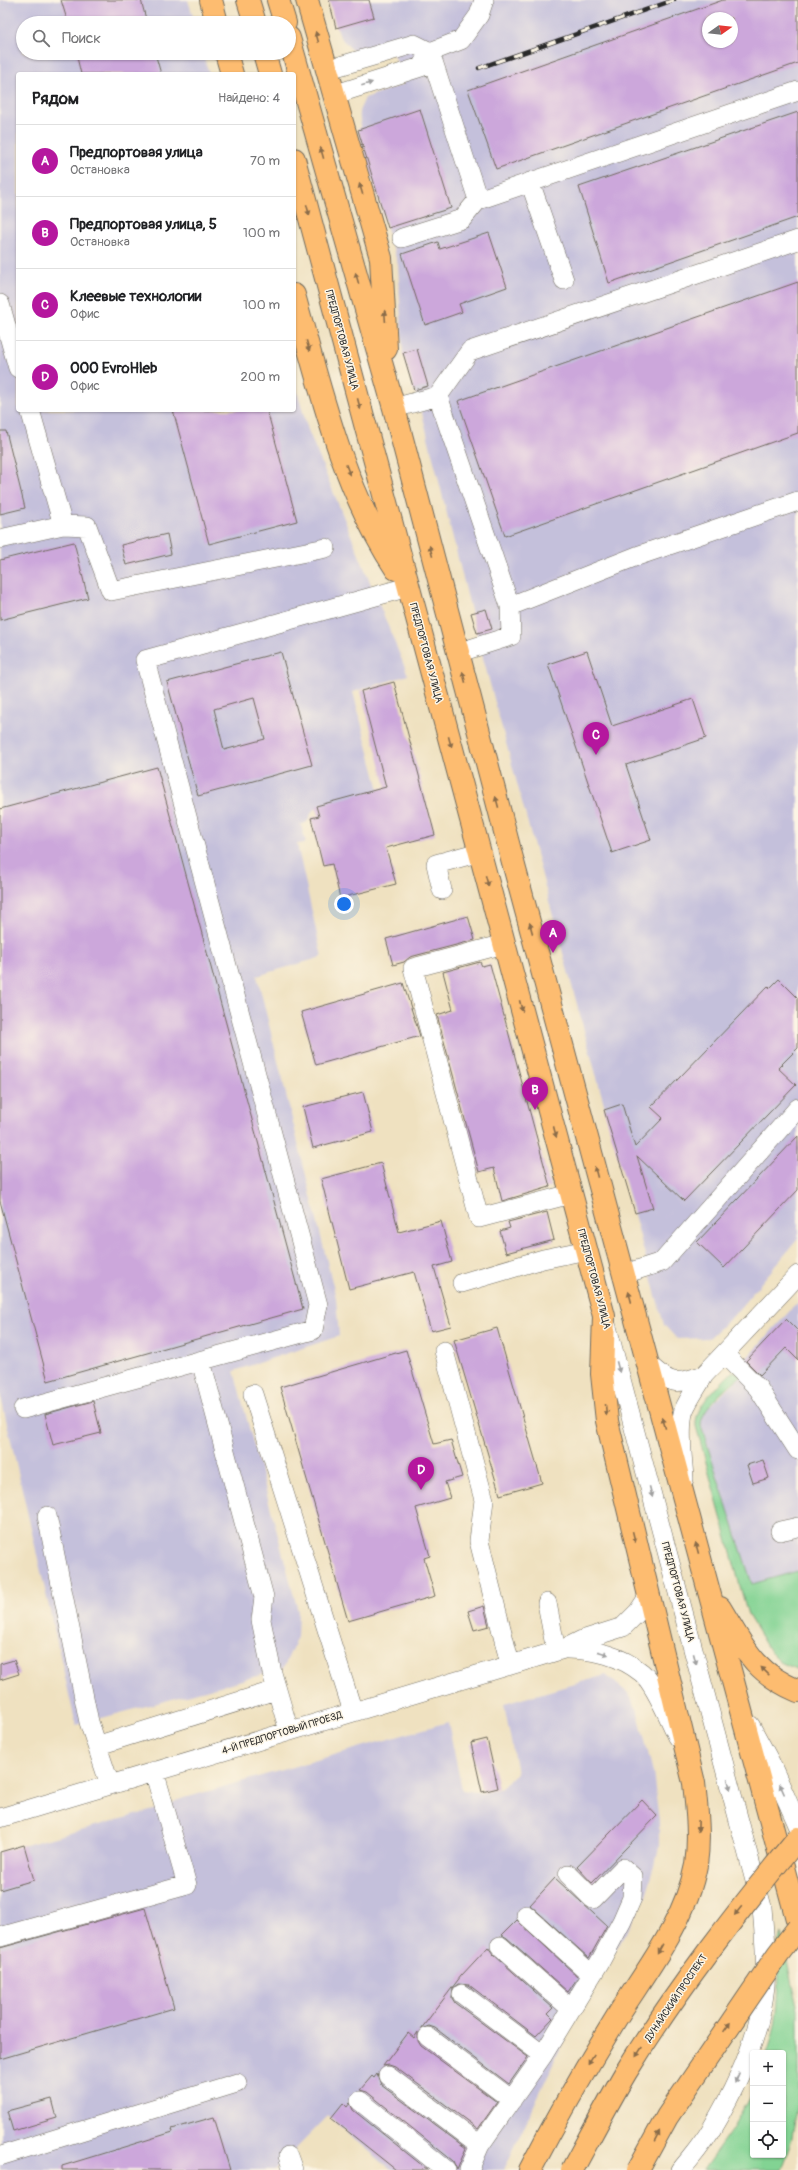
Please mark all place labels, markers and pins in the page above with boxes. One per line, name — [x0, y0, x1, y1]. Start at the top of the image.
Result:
pin: C — [583, 722, 609, 755]
pin: A — [540, 920, 566, 953]
pin: B — [522, 1077, 548, 1110]
pin: D — [408, 1457, 434, 1490]

